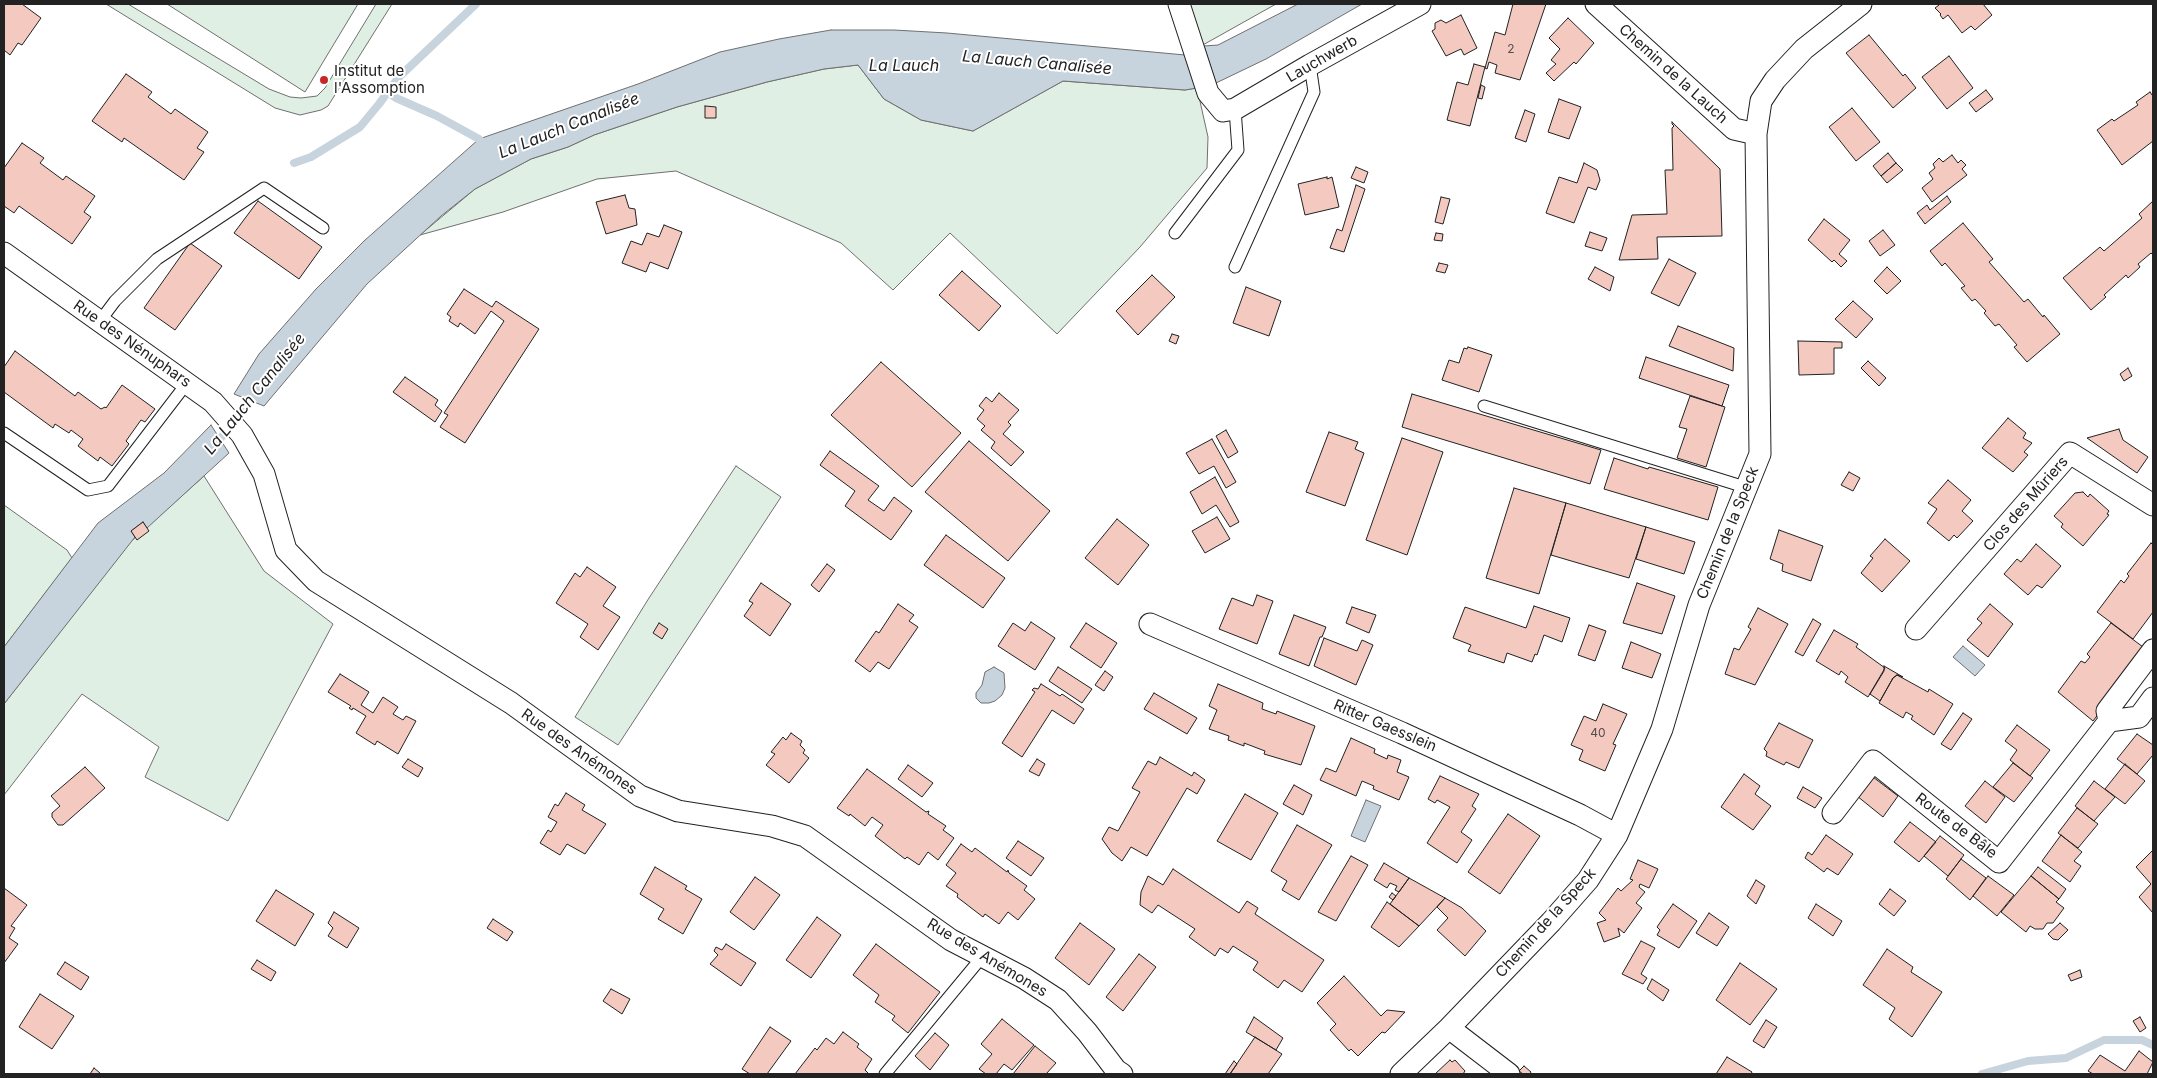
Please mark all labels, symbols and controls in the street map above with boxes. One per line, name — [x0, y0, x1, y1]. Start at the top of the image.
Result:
street label: Chemin de la Lauch — [1615, 20, 1731, 128]
street label: Lauchwerb — [1283, 31, 1361, 87]
house number: 2 — [1507, 42, 1515, 56]
water label: La Lauch Canalisée — [961, 47, 1113, 79]
water label: La Lauch — [869, 56, 939, 76]
place label: Institut de l'Assomption — [334, 62, 425, 97]
marker: Institut de l'Assomption — [318, 74, 330, 86]
water label: La Lauch Canalisée — [496, 89, 642, 163]
street label: Rue des Nénuphars — [70, 297, 194, 391]
water label: La Lauch Canalisée — [200, 330, 310, 458]
street label: Clos des Mûriers — [1980, 453, 2072, 555]
street label: Chemin de la Speck — [1693, 464, 1763, 602]
street label: Ritter Gaesslein — [1331, 696, 1439, 756]
street label: Rue des Anémones — [518, 705, 640, 799]
house number: 40 — [1590, 726, 1606, 740]
street label: Route de Bâle — [1912, 789, 2000, 863]
street label: Chemin de la Speck — [1492, 865, 1600, 981]
street label: Rue des Anémones — [924, 915, 1050, 1001]

